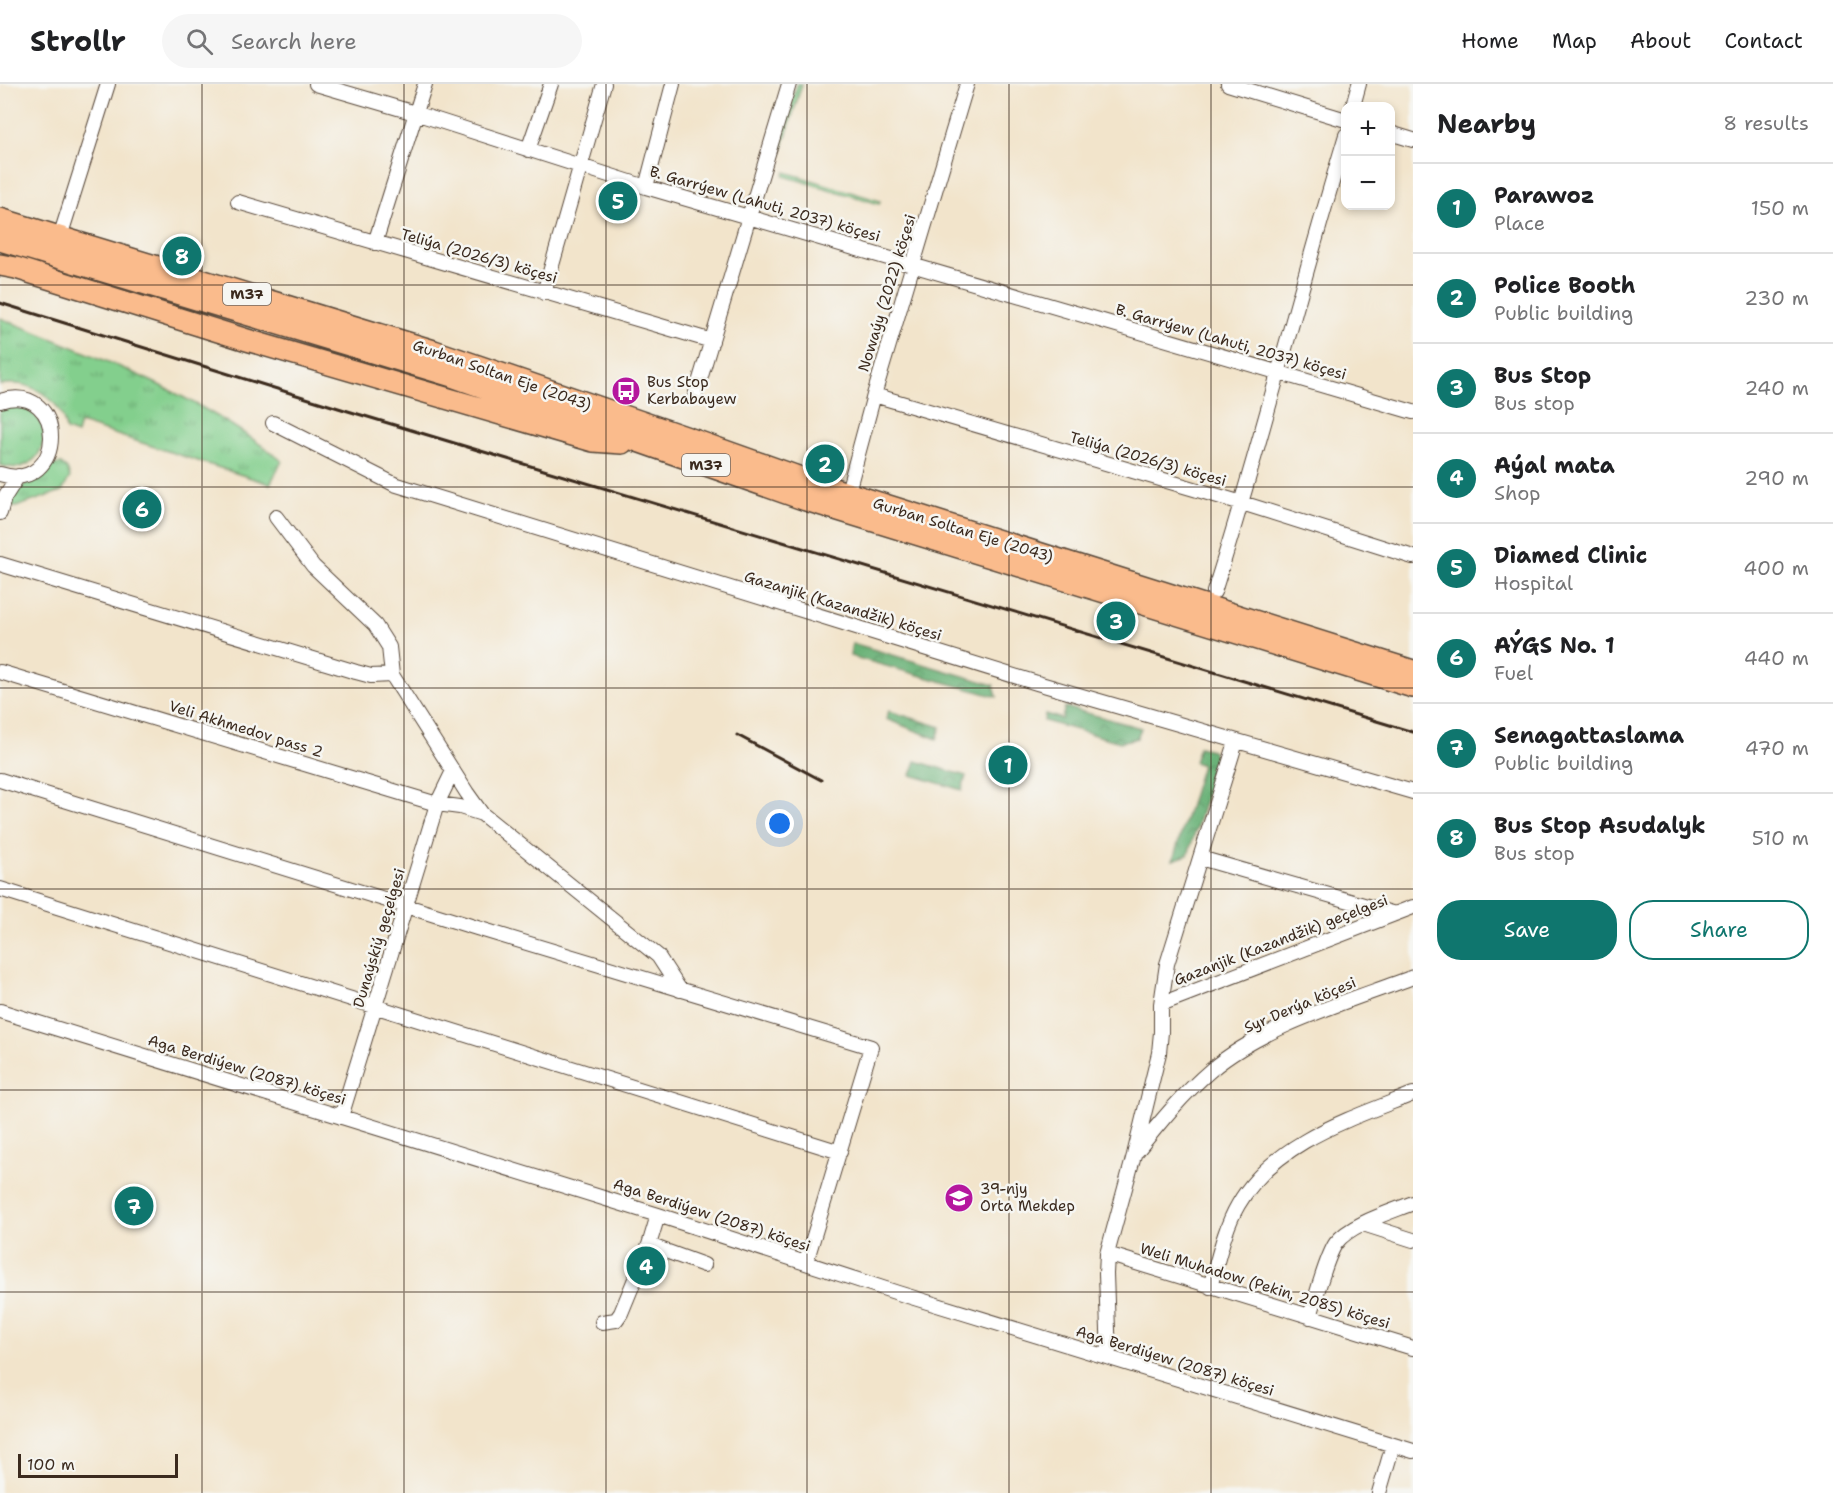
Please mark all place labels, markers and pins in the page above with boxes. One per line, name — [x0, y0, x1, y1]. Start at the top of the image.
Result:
pin: 5 — [598, 178, 638, 224]
pin: 8 — [162, 234, 201, 279]
place label: Bus Stop Kerbabayew — [647, 372, 737, 409]
bus stop icon: Bus Stop Kerbabayew — [610, 375, 642, 407]
pin: 2 — [806, 442, 844, 487]
pin: 6 — [122, 486, 162, 532]
pin: 3 — [1096, 598, 1136, 644]
pin: 1 — [988, 742, 1028, 788]
place label: 39-njy Orta Mekdep — [980, 1179, 1075, 1216]
school or university icon: 39-njy Orta Mekdep — [943, 1182, 975, 1214]
pin: 7 — [114, 1184, 154, 1228]
pin: 4 — [626, 1244, 666, 1288]

